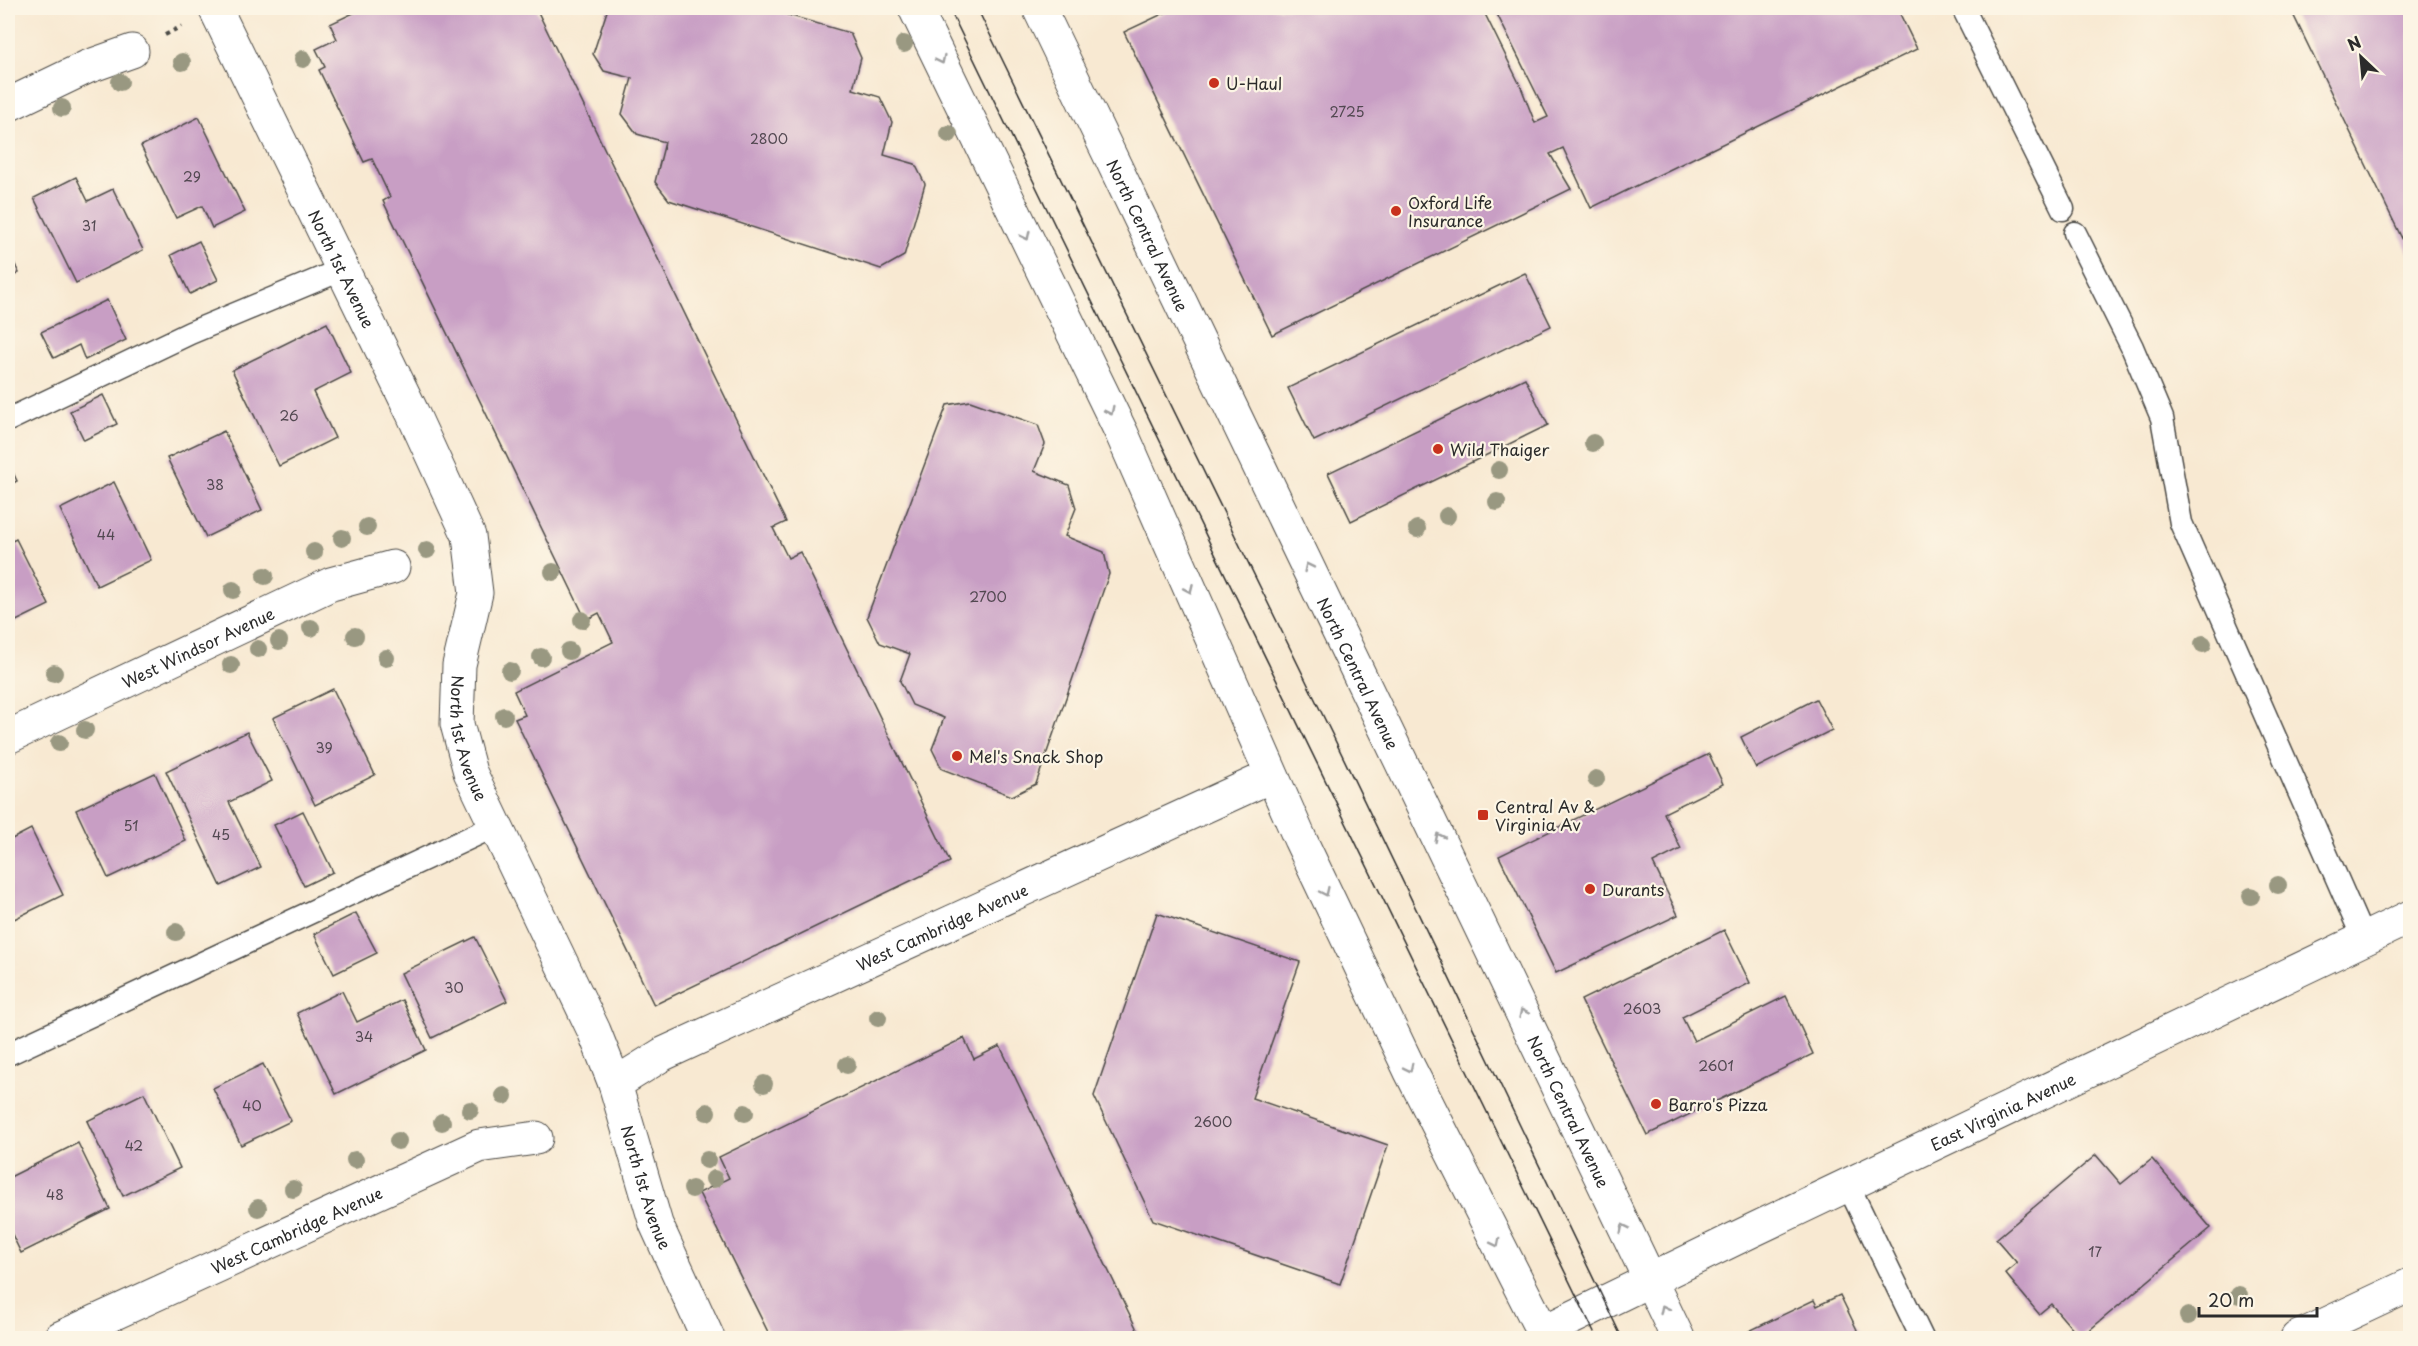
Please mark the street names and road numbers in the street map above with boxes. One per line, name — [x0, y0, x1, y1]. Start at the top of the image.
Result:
street label: North Central Avenue — [1101, 155, 1195, 316]
street label: North 1st Avenue — [303, 205, 381, 332]
street label: North Central Avenue — [1312, 593, 1406, 754]
street label: West Windsor Avenue — [118, 601, 278, 694]
street label: North 1st Avenue — [445, 675, 494, 805]
street label: West Cambridge Avenue — [852, 877, 1031, 976]
street label: North Central Avenue — [1522, 1031, 1616, 1192]
street label: East Virginia Avenue — [1926, 1066, 2080, 1156]
street label: North 1st Avenue — [616, 1122, 678, 1253]
street label: West Cambridge Avenue — [207, 1180, 386, 1279]

